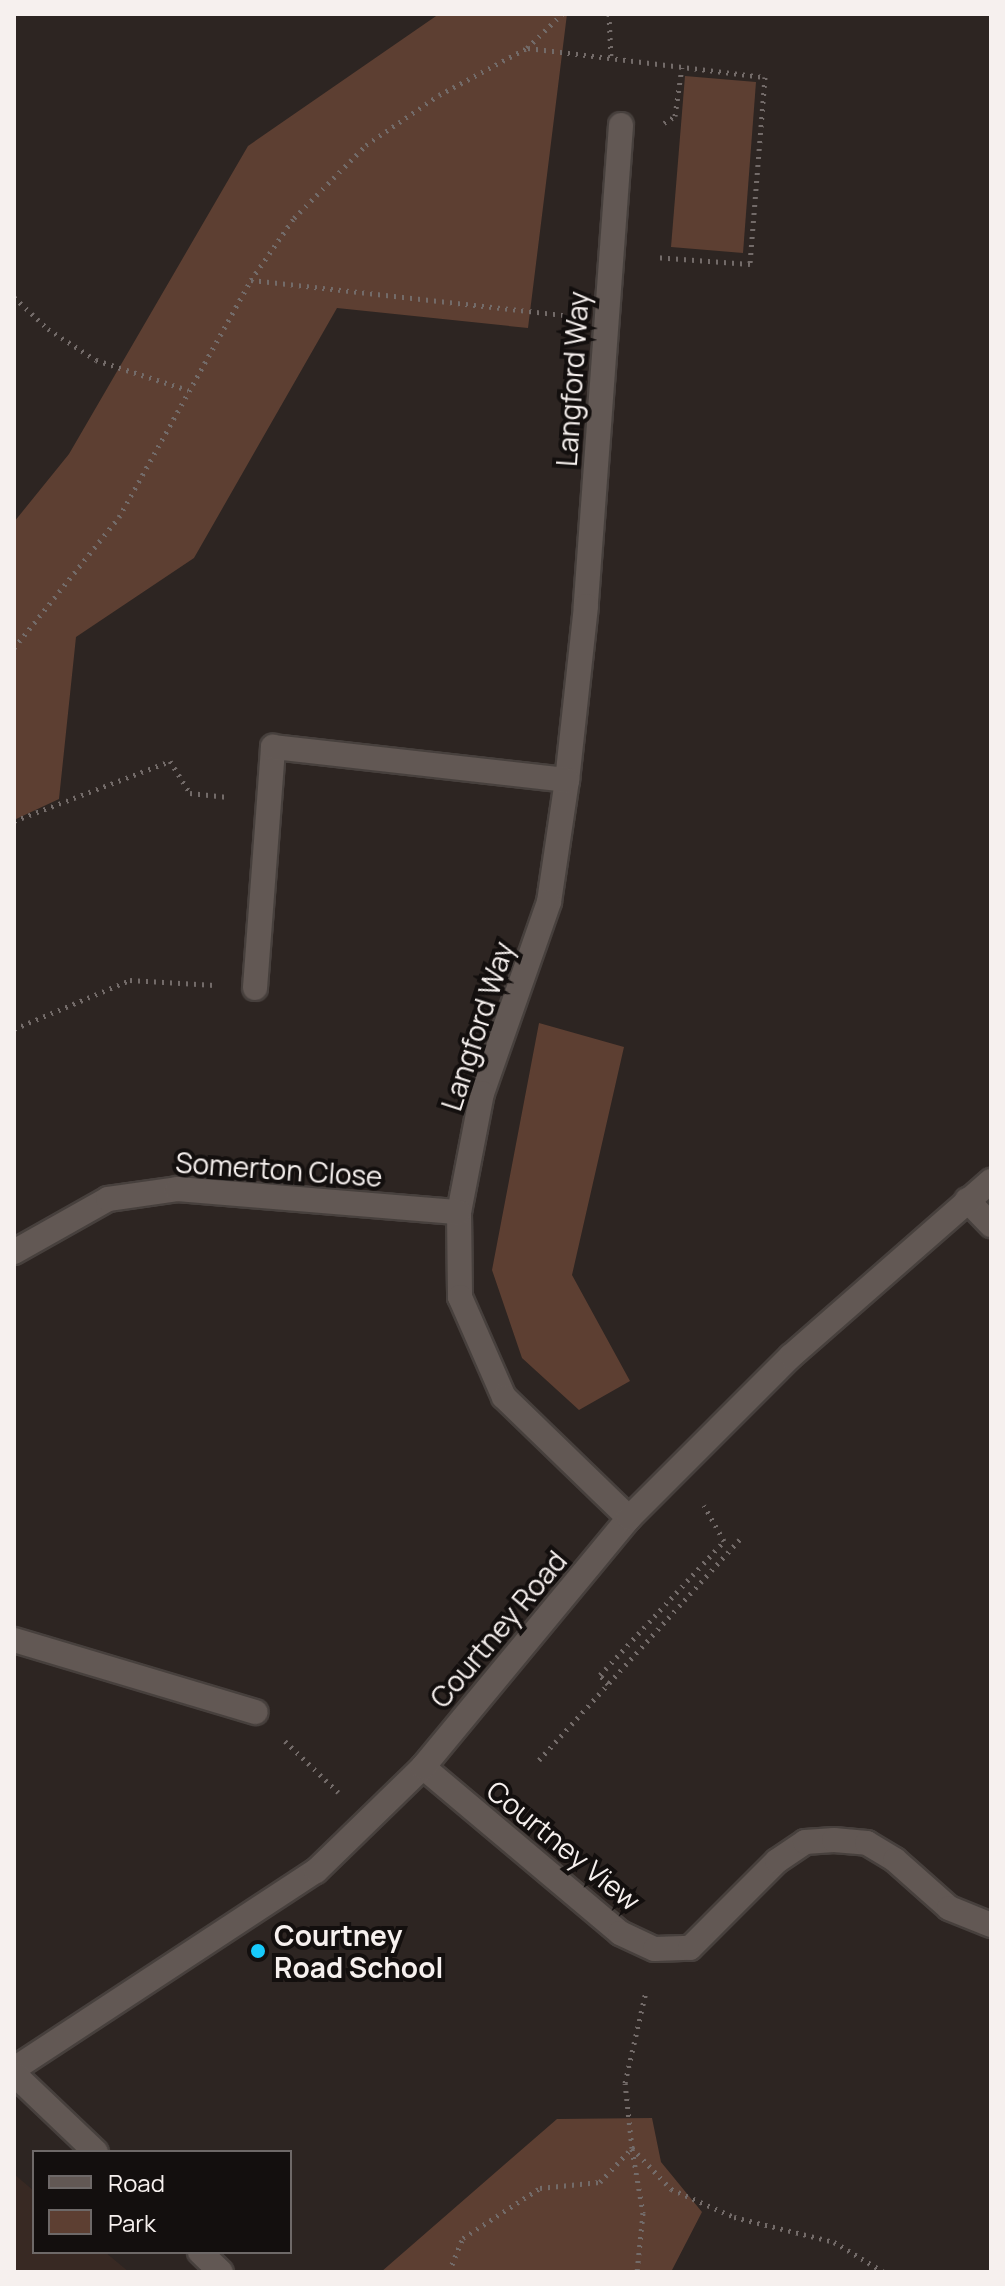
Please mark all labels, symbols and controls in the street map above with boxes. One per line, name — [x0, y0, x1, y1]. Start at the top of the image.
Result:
street label: Langford Way — [549, 290, 595, 468]
street label: Langford Way — [434, 937, 520, 1115]
street label: Somerton Close — [174, 1145, 384, 1193]
street label: Courtney Road — [423, 1544, 573, 1714]
street label: Courtney View — [480, 1773, 648, 1917]
place label: Courtney Road School — [274, 1918, 443, 1984]
marker: Courtney Road School — [249, 1942, 267, 1960]
legend — [32, 2150, 292, 2254]
text: Road — [108, 2166, 165, 2199]
text: Park — [108, 2206, 156, 2239]

